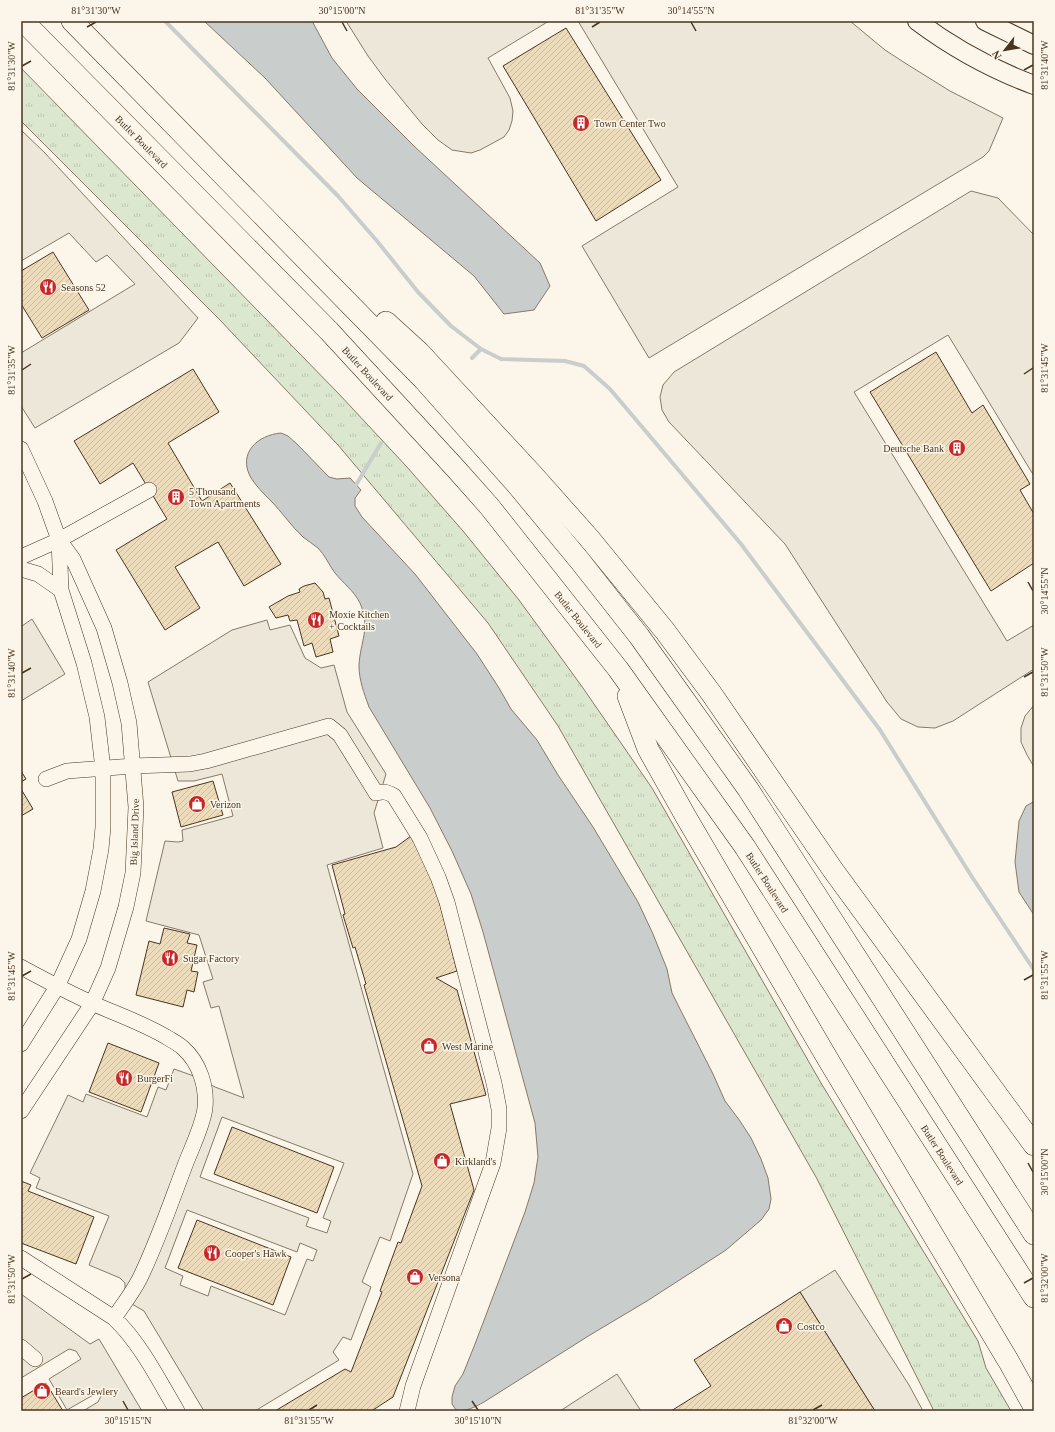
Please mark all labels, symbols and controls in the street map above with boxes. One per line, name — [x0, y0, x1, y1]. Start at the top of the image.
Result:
text: 81°31'30"W — [71, 5, 121, 16]
text: 30°15'00"N — [318, 5, 366, 16]
text: 81°31'35"W — [575, 5, 625, 16]
text: 30°14'55"N — [667, 5, 715, 16]
north arrow — [985, 30, 1025, 70]
text: 81°31'40"W — [1039, 40, 1050, 90]
text: 81°31'30"W — [6, 41, 17, 91]
text: N — [989, 49, 1004, 62]
street label: Butler Boulevard — [113, 113, 170, 170]
building icon: Town Center Two — [571, 113, 591, 133]
place label: Town Center Two — [594, 118, 666, 129]
restaurant icon: Seasons 52 — [38, 277, 58, 297]
place label: Seasons 52 — [61, 282, 106, 293]
text: 81°31'45"W — [1039, 343, 1050, 393]
street label: Butler Boulevard — [340, 344, 395, 403]
text: 81°31'35"W — [6, 345, 17, 395]
building icon: Deutsche Bank — [947, 438, 967, 458]
place label: Deutsche Bank — [883, 443, 944, 454]
place label: 5 Thousand Town Apartments — [189, 486, 260, 509]
building icon: 5 Thousand Town Apartments — [166, 487, 186, 507]
text: 30°14'55"N — [1039, 567, 1050, 615]
street label: Butler Boulevard — [552, 589, 604, 650]
place label: Moxie Kitchen + Cocktails — [329, 609, 389, 632]
restaurant icon: Moxie Kitchen + Cocktails — [306, 610, 326, 630]
text: 81°31'50"W — [1039, 647, 1050, 697]
text: 81°31'40"W — [6, 648, 17, 698]
shop icon: Verizon — [187, 794, 207, 814]
street label: Big Island Drive — [128, 798, 141, 866]
place label: Verizon — [210, 799, 241, 810]
street label: Butler Boulevard — [744, 850, 790, 915]
restaurant icon: Sugar Factory — [160, 948, 180, 968]
text: 81°31'55"W — [1039, 950, 1050, 1000]
text: 81°31'45"W — [6, 951, 17, 1001]
place label: Sugar Factory — [183, 953, 239, 964]
shop icon: West Marine — [419, 1036, 439, 1056]
place label: West Marine — [442, 1041, 494, 1052]
restaurant icon: BurgerFi — [114, 1068, 134, 1088]
place label: BurgerFi — [137, 1073, 173, 1084]
street label: Butler Boulevard — [919, 1123, 966, 1187]
text: 30°15'00"N — [1039, 1148, 1050, 1196]
shop icon: Kirkland's — [432, 1151, 452, 1171]
place label: Kirkland's — [455, 1156, 496, 1167]
restaurant icon: Cooper's Hawk — [202, 1243, 222, 1263]
place label: Cooper's Hawk — [225, 1248, 287, 1259]
text: 81°32'00"W — [1039, 1253, 1050, 1303]
text: 81°31'50"W — [6, 1254, 17, 1304]
shop icon: Versona — [405, 1267, 425, 1287]
place label: Versona — [428, 1272, 461, 1283]
shop icon: Costco — [774, 1316, 794, 1336]
place label: Costco — [797, 1321, 825, 1332]
shop icon: Beard's Jewlery — [32, 1381, 52, 1401]
place label: Beard's Jewlery — [55, 1386, 118, 1397]
text: 30°15'15"N — [104, 1415, 152, 1426]
text: 81°31'55"W — [284, 1415, 334, 1426]
text: 30°15'10"N — [454, 1415, 502, 1426]
text: 81°32'00"W — [788, 1415, 838, 1426]

